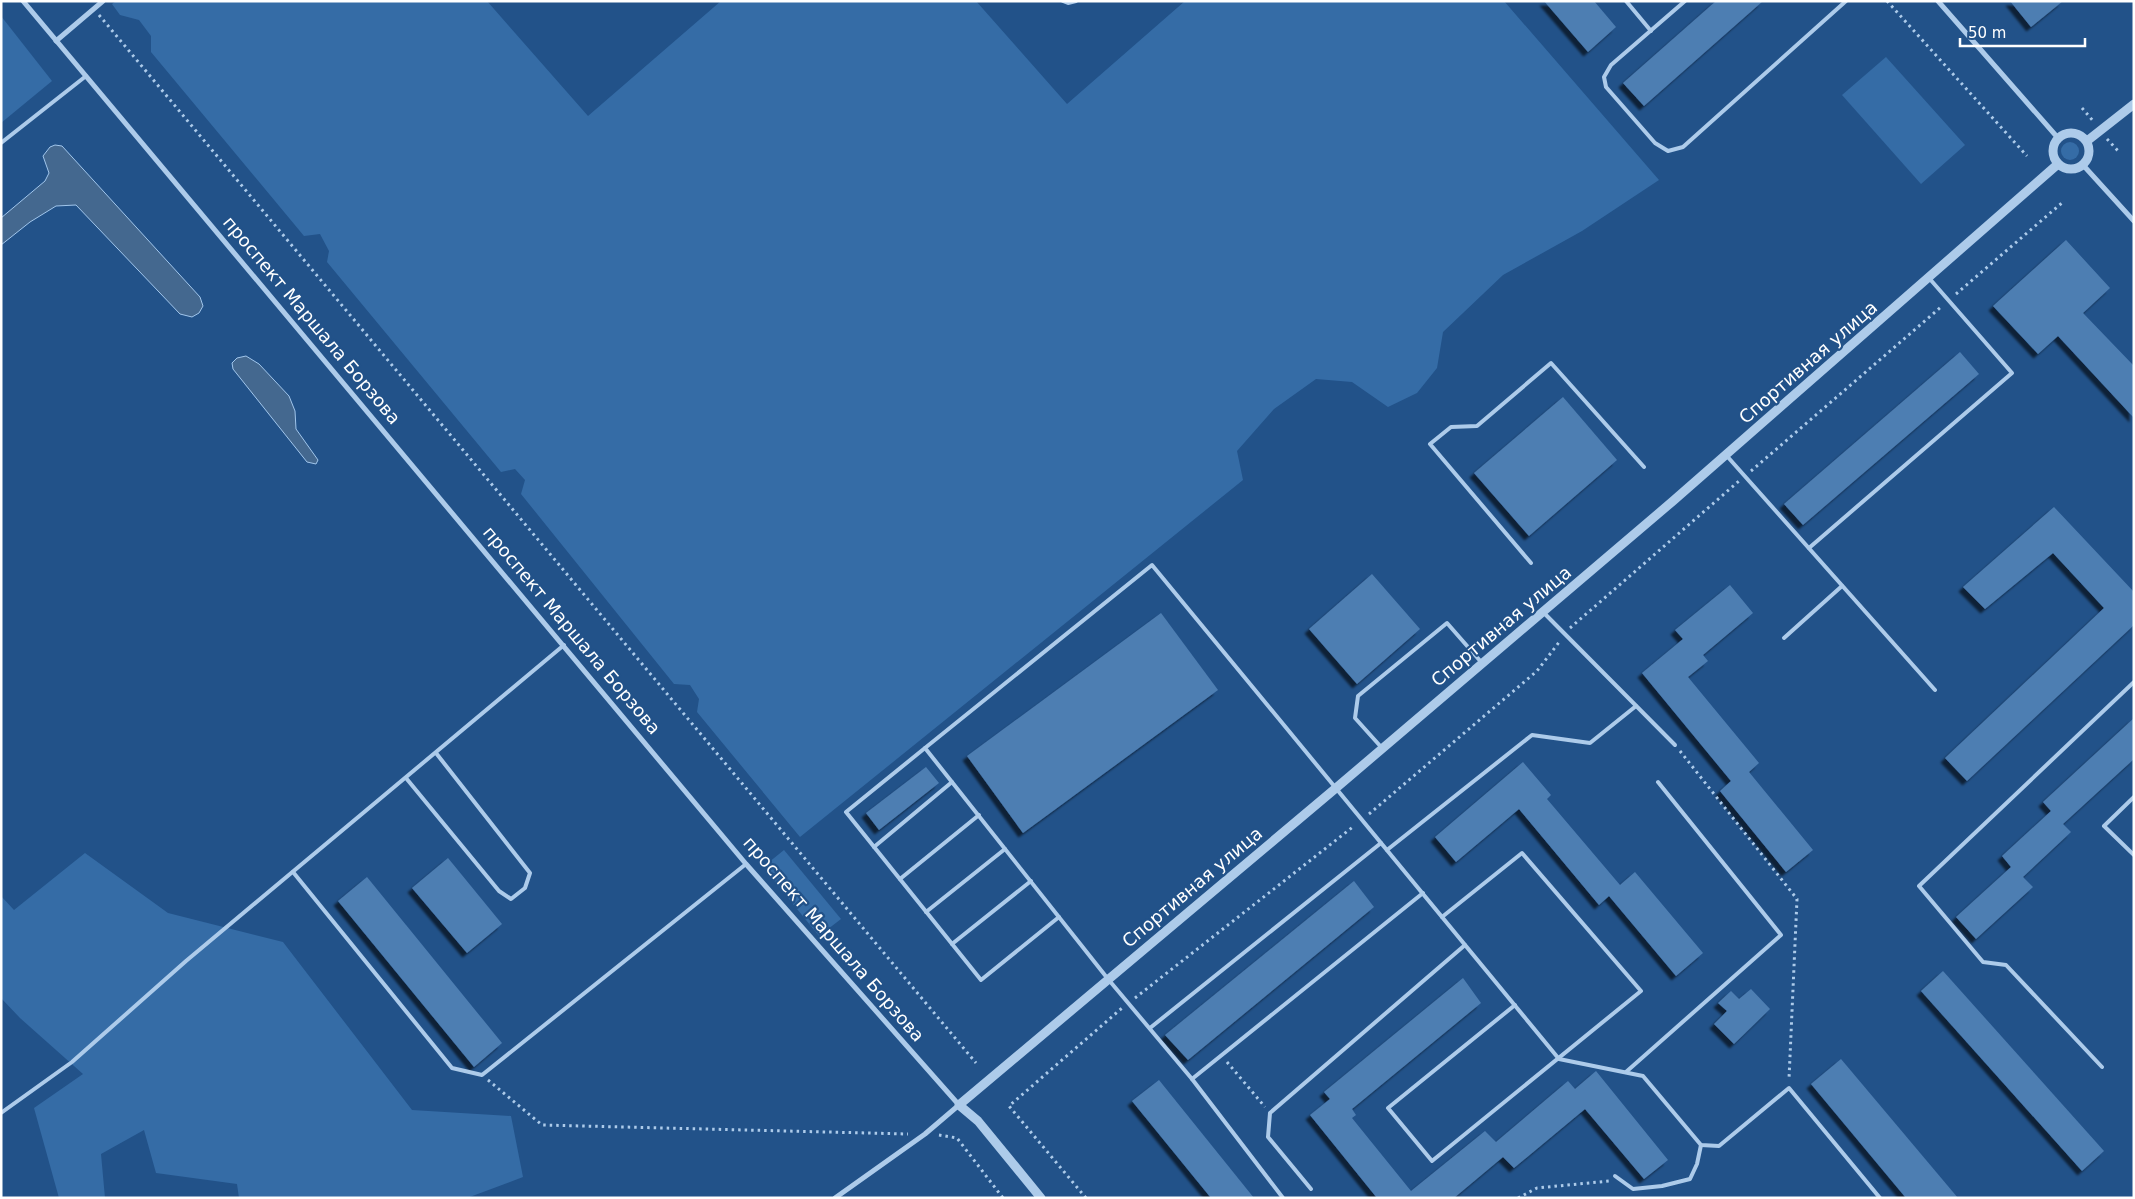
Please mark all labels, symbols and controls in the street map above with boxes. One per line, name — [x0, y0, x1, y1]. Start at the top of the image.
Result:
scale bar — [1960, 15, 2085, 47]
text: 50 m — [1968, 24, 2006, 42]
street label: проспект Маршала Борзова — [219, 212, 405, 428]
street label: Спортивная улица — [1735, 296, 1881, 428]
street label: проспект Маршала Борзова — [479, 522, 665, 738]
street label: Спортивная улица — [1427, 561, 1575, 691]
street label: Спортивная улица — [1118, 822, 1266, 952]
street label: проспект Маршала Борзова — [739, 832, 929, 1046]

